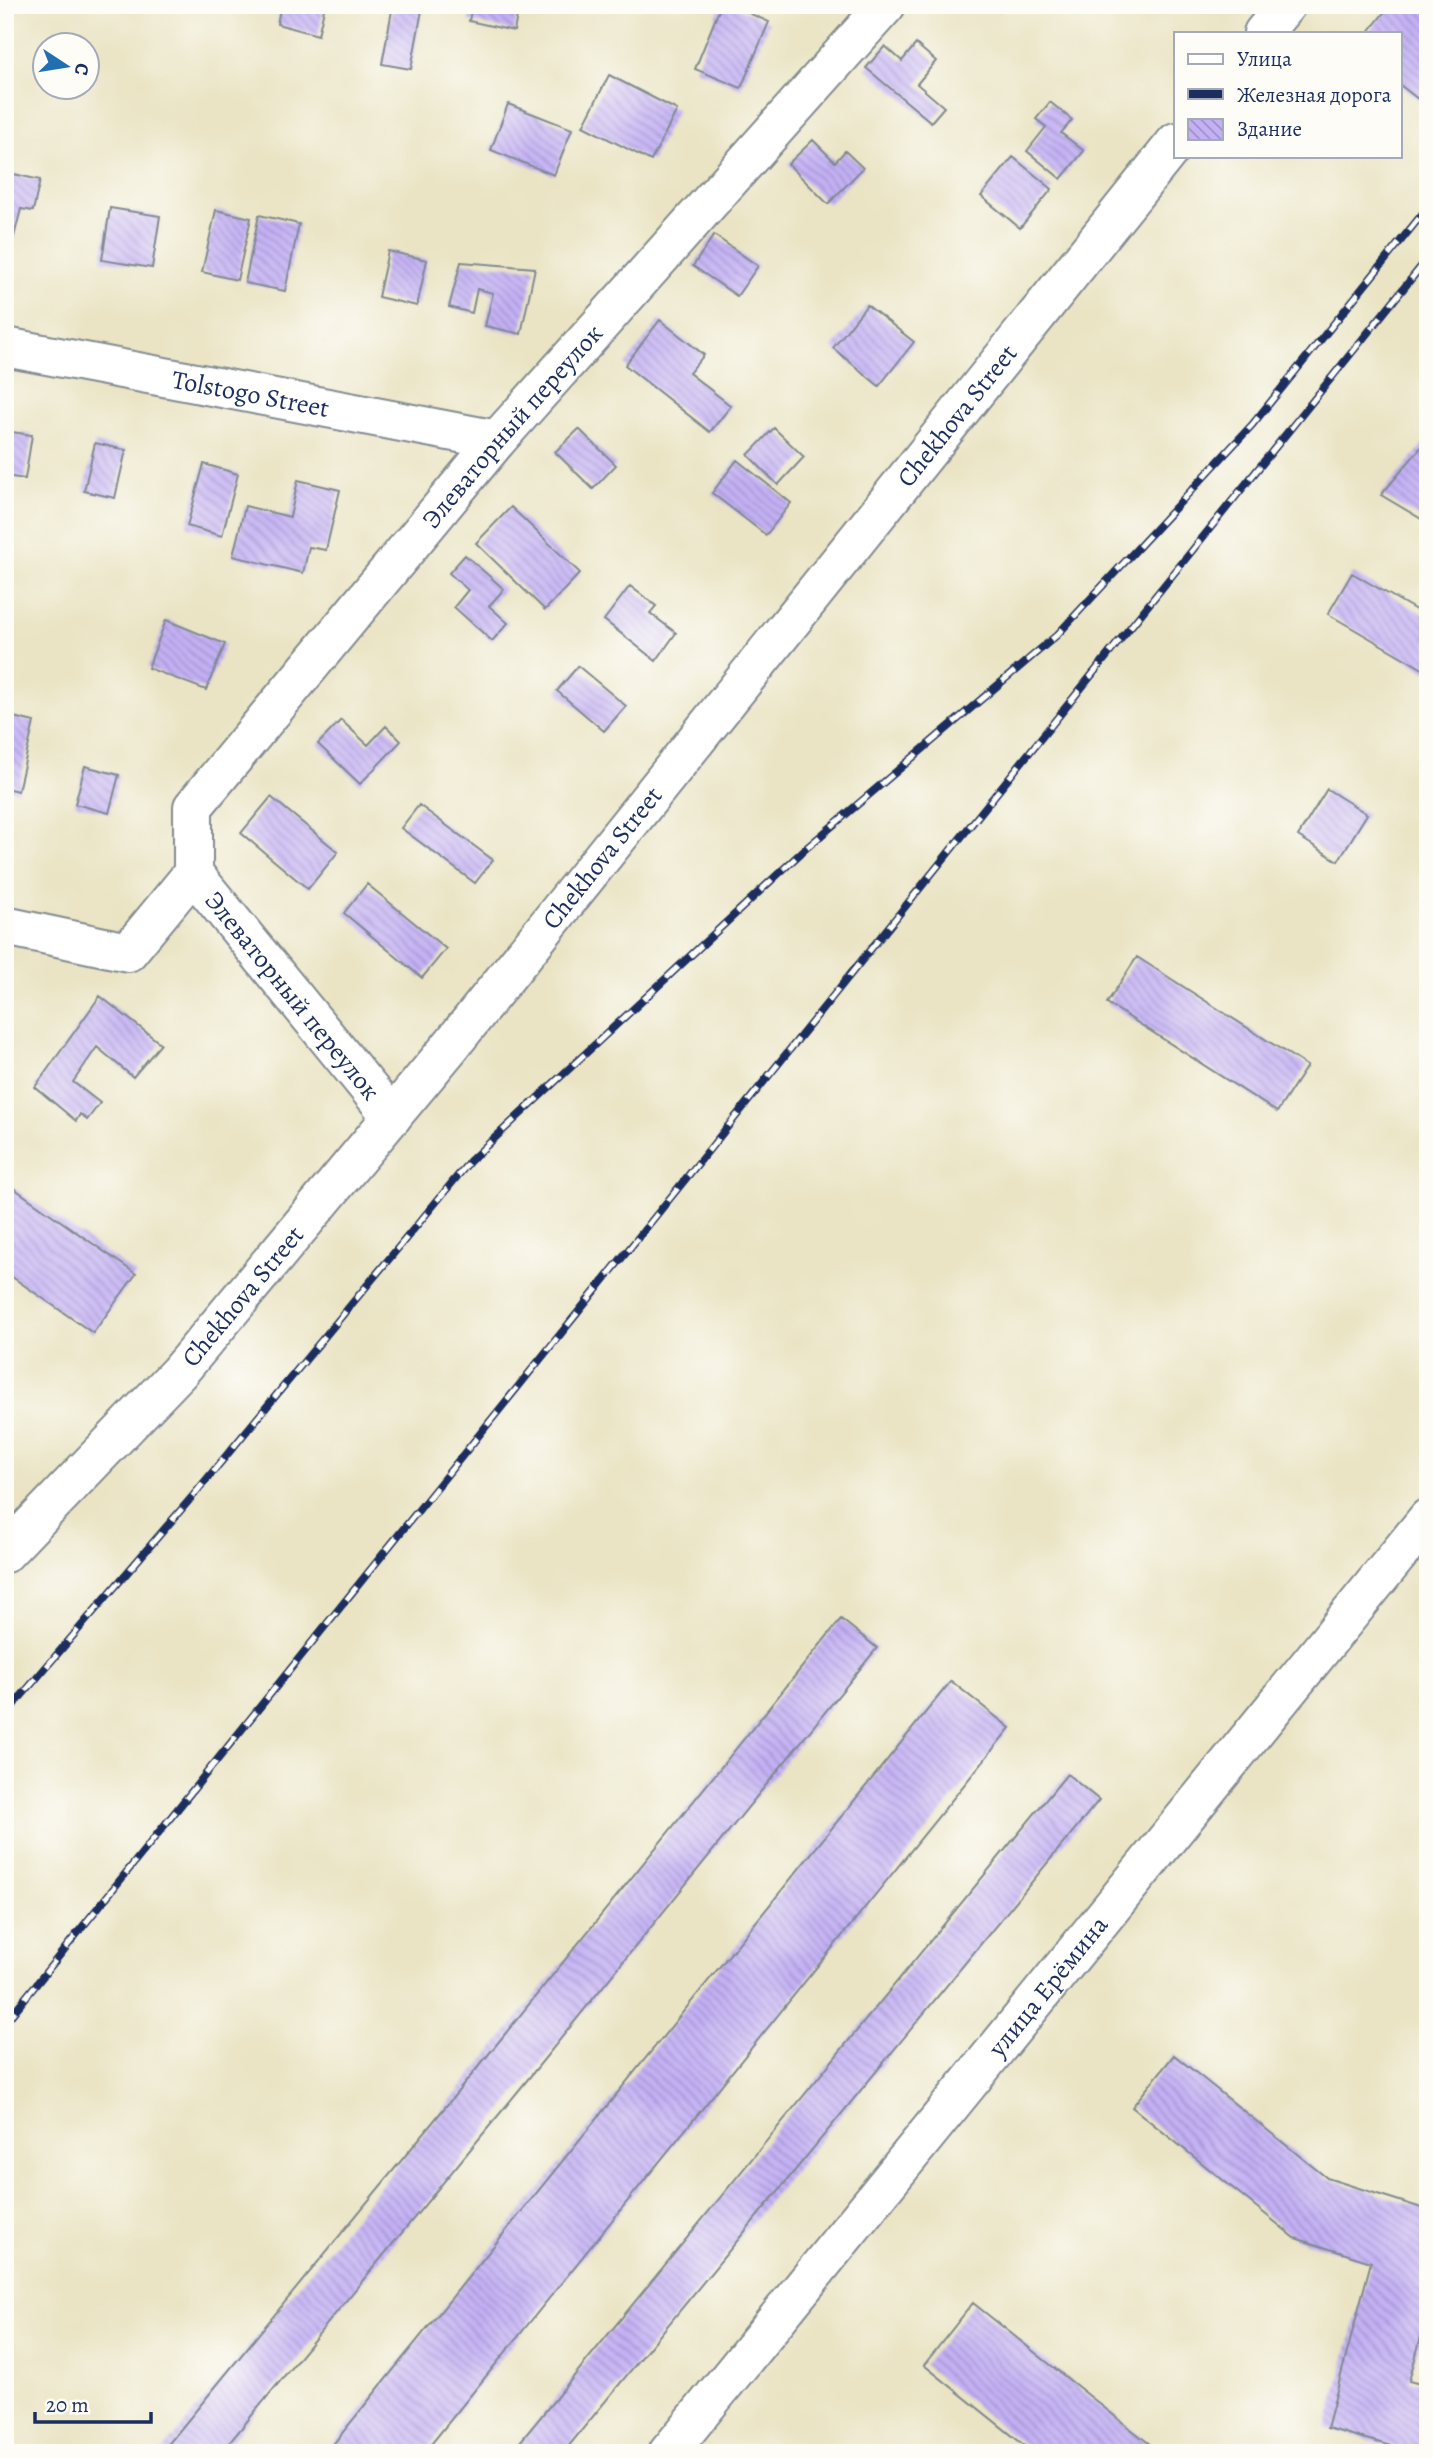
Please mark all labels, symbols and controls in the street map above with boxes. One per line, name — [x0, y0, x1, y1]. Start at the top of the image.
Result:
north arrow — [32, 32, 102, 102]
legend — [1174, 32, 1402, 158]
text: Улица — [1237, 45, 1292, 73]
text: С — [68, 61, 96, 78]
text: Железная дорога — [1237, 81, 1392, 109]
text: Здание — [1237, 115, 1302, 143]
street label: Элеваторный переулок — [414, 316, 610, 536]
street label: Chekhova Street — [889, 336, 1025, 494]
street label: Tolstogo Street — [169, 361, 332, 425]
street label: Chekhova Street — [534, 779, 670, 936]
street label: Элеваторный переулок — [197, 884, 389, 1107]
street label: Chekhova Street — [173, 1218, 312, 1374]
street label: улица Ерёмина — [979, 1908, 1116, 2065]
scale bar — [35, 2381, 150, 2425]
text: 20 m — [46, 2391, 89, 2419]

